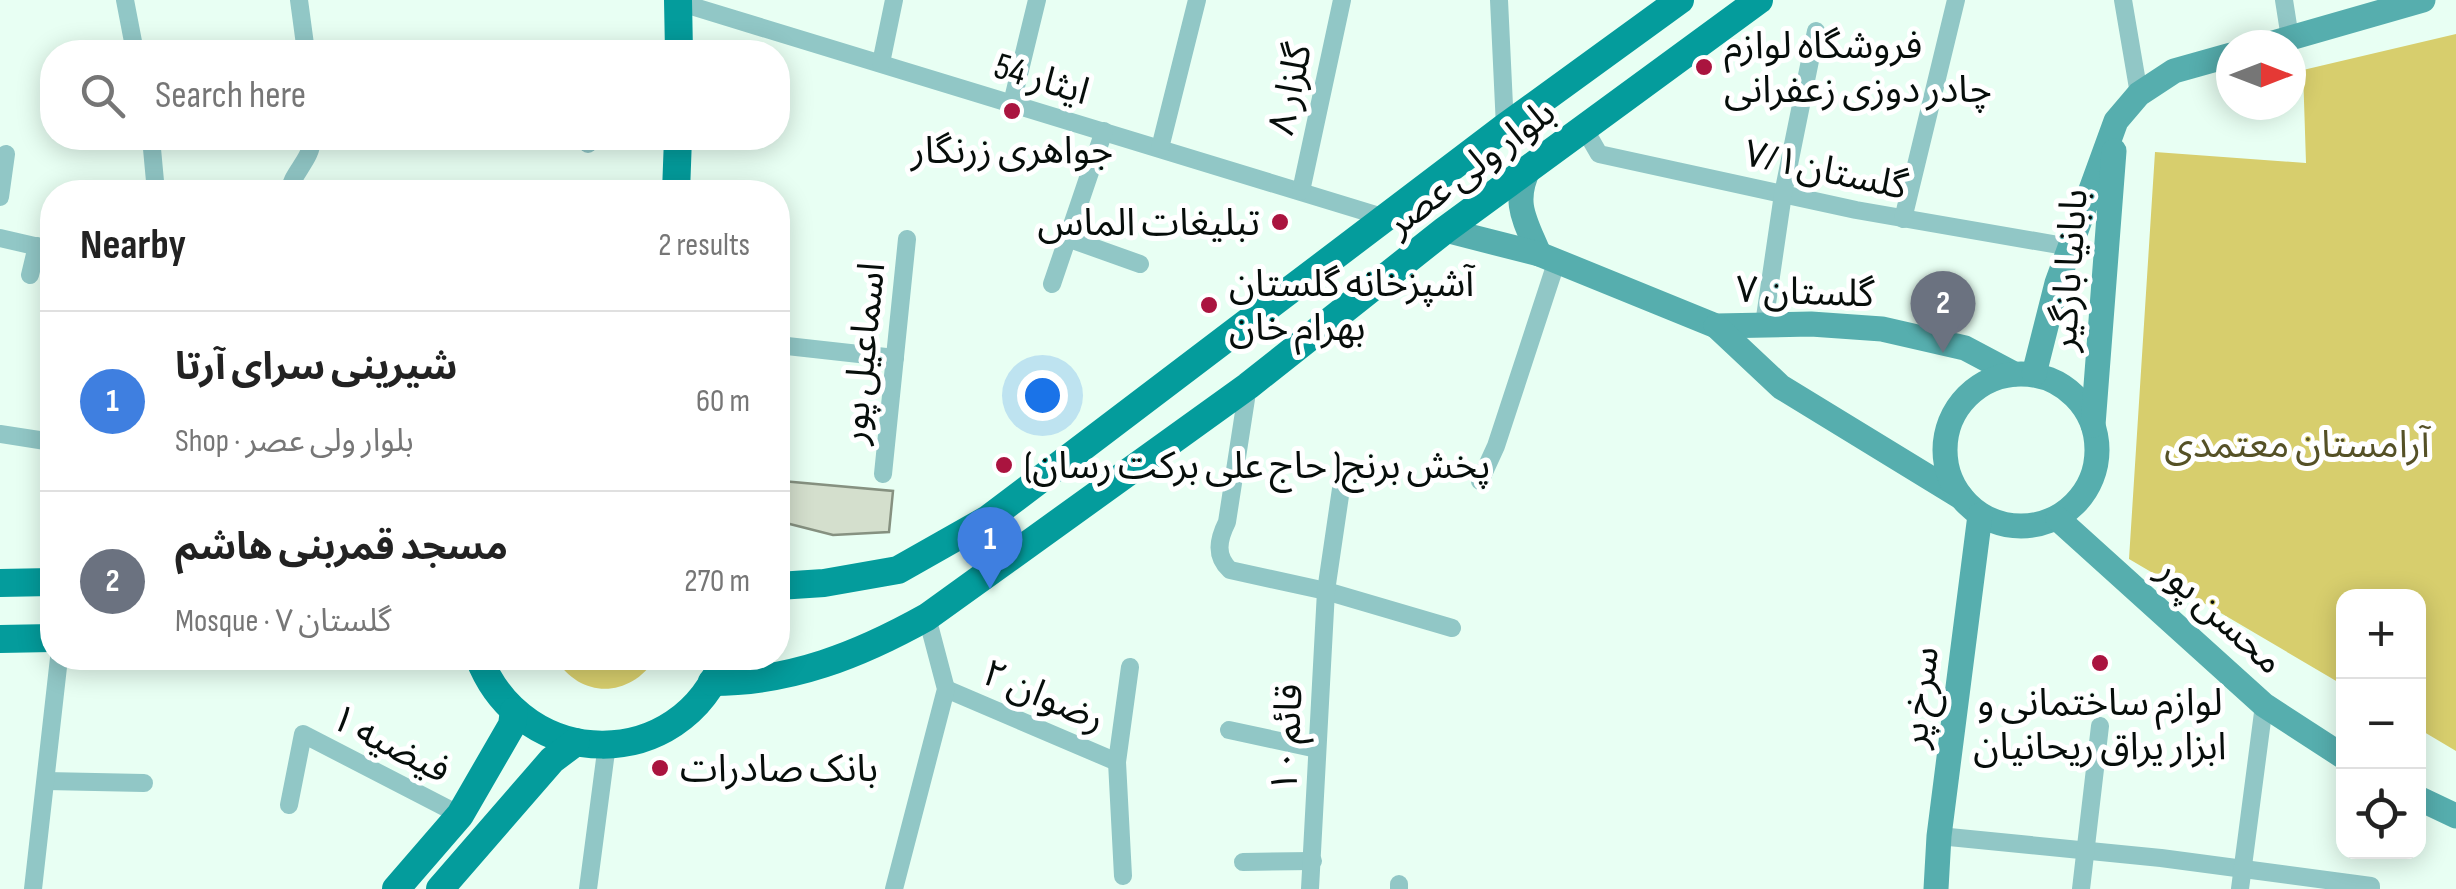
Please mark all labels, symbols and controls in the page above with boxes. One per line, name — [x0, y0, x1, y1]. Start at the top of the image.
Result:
place label: فروشگاه لوازم چادر دوزی زعفرانی — [1724, 24, 1992, 113]
north arrow — [2216, 30, 2306, 120]
street label: گلزار ۸ — [1259, 38, 1322, 139]
search box — [40, 40, 790, 150]
street label: ایثار 54 — [989, 44, 1094, 115]
marker: فروشگاه لوازم چادر دوزی زعفرانی — [1693, 56, 1715, 78]
icon: search — [75, 68, 130, 123]
text: Search here — [155, 73, 306, 118]
street label: بلوار ولی عصر — [1377, 90, 1564, 247]
marker: جواهری زرنگار — [1001, 100, 1023, 122]
place label: جواهری زرنگار — [910, 129, 1113, 174]
street label: گلستان۷/۱ — [1740, 131, 1912, 210]
street label: بابانیا بازگیر — [2041, 187, 2098, 354]
place label: تبلیغات الماس — [1038, 201, 1260, 246]
marker: تبلیغات الماس — [1269, 211, 1291, 233]
text: Nearby — [80, 220, 186, 271]
text: 2 results — [658, 226, 750, 265]
street label: اسماعیل پور — [831, 260, 896, 447]
place label: آشپزخانه گلستان بهرام خان — [1229, 262, 1476, 356]
street label: گلستان ۷ — [1735, 268, 1876, 317]
pin: 2 — [1910, 270, 1976, 353]
marker: آشپزخانه گلستان بهرام خان — [1198, 294, 1220, 316]
text: شیرینی سرای آرتا — [175, 345, 457, 390]
your location — [1017, 370, 1068, 421]
text: 1 — [106, 382, 119, 421]
text: 60 m — [696, 382, 750, 421]
text: Shop · بلوار ولی عصر — [175, 422, 414, 461]
park label: آرامستان معتمدی — [2164, 423, 2432, 468]
place label: پخش برنج( حاج علی برکت رسان) — [1024, 444, 1490, 493]
marker: پخش برنج( حاج علی برکت رسان) — [993, 454, 1015, 476]
pin: 1 — [958, 506, 1022, 589]
text: مسجد قمربنی هاشم — [175, 525, 508, 570]
street label: محسن پور — [2147, 547, 2292, 684]
text: 2 — [105, 562, 120, 601]
text: 270 m — [684, 562, 750, 601]
map controls — [2336, 589, 2426, 859]
button: + — [2336, 589, 2426, 679]
text: Mosque · گلستان ۷ — [175, 602, 391, 641]
street label: سرخ پر — [1892, 644, 1953, 752]
street label: رضوان ۲ — [976, 651, 1111, 742]
marker: لوازم ساختمانی و ابزار یراق ریحانیان — [2089, 652, 2111, 674]
button: − — [2336, 679, 2426, 769]
place label: لوازم ساختمانی و ابزار یراق ریحانیان — [1973, 681, 2227, 770]
street label: قائم ۱۰ — [1262, 682, 1318, 794]
street label: فیضیه ۱ — [323, 695, 457, 793]
place label: بانک صادرات — [680, 747, 878, 792]
marker: بانک صادرات — [649, 757, 671, 779]
button: locate — [2336, 769, 2426, 859]

